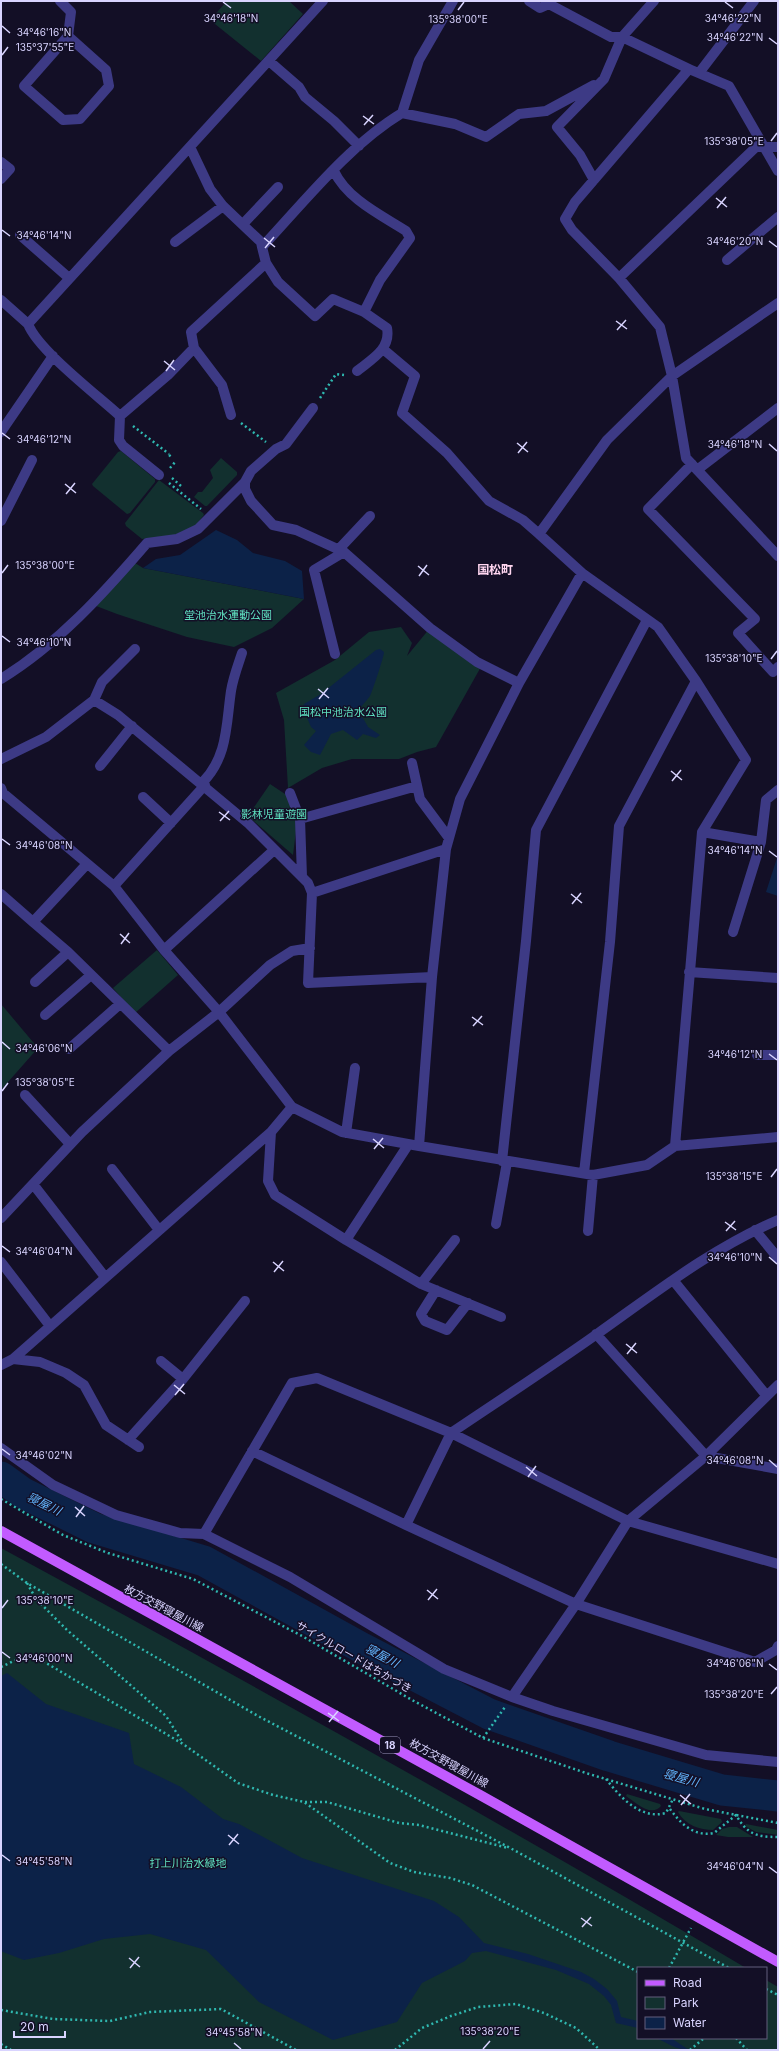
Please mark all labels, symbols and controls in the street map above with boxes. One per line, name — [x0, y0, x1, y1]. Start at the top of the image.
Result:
text: 34°46'18"N — [204, 12, 258, 24]
text: 34°46'22"N — [705, 12, 761, 24]
text: 135°38'00"E — [428, 13, 488, 25]
text: 34°46'16"N — [17, 26, 71, 38]
text: 34°46'22"N — [707, 31, 763, 43]
text: 135°37'55"E — [16, 41, 74, 53]
text: 135°38'05"E — [704, 135, 764, 147]
text: 34°46'14"N — [17, 229, 71, 241]
text: 34°46'20"N — [707, 235, 763, 247]
text: 34°46'12"N — [17, 433, 71, 445]
text: 34°46'18"N — [708, 438, 762, 450]
text: 135°38'00"E — [15, 559, 75, 571]
district label: 国松町 — [477, 562, 513, 577]
park label: 堂池治水運動公園 — [184, 608, 272, 622]
text: 34°46'10"N — [17, 636, 71, 648]
text: 135°38'10"E — [705, 652, 763, 664]
park label: 国松中池治水公園 — [299, 705, 387, 719]
park label: 影林児童遊園 — [241, 807, 307, 821]
text: 34°46'08"N — [16, 839, 72, 851]
text: 34°46'14"N — [708, 844, 762, 856]
text: 34°46'06"N — [16, 1042, 72, 1054]
text: 34°46'12"N — [708, 1048, 762, 1060]
text: 135°38'05"E — [15, 1076, 75, 1088]
text: 135°38'15"E — [705, 1170, 763, 1182]
text: 34°46'04"N — [15, 1245, 73, 1257]
text: 34°46'10"N — [708, 1251, 762, 1263]
text: 34°46'02"N — [16, 1449, 72, 1461]
text: 34°46'08"N — [707, 1454, 763, 1466]
water label: 寝屋川 — [25, 1489, 65, 1519]
street label: 枚方交野寝屋川線 — [122, 1581, 206, 1635]
text: 135°38'10"E — [16, 1594, 74, 1606]
street label: サイクルロードはちかづき — [294, 1618, 414, 1696]
water label: 寝屋川 — [363, 1640, 403, 1672]
text: 34°46'00"N — [15, 1652, 73, 1664]
text: 34°46'06"N — [707, 1657, 763, 1669]
text: 135°38'20"E — [704, 1688, 764, 1700]
street label: 枚方交野寝屋川線 — [407, 1736, 491, 1790]
road number: 18 — [380, 1737, 400, 1753]
water label: 寝屋川 — [662, 1765, 702, 1790]
text: 34°45'58"N — [16, 1855, 72, 1867]
park label: 打上川治水緑地 — [150, 1856, 227, 1870]
text: 34°46'04"N — [706, 1860, 764, 1872]
legend — [637, 1967, 767, 2039]
text: Road — [673, 1975, 702, 1990]
text: Park — [673, 1995, 699, 2010]
scale bar — [14, 2013, 65, 2039]
text: Water — [673, 2015, 707, 2030]
text: 20 m — [20, 2019, 49, 2034]
text: 135°38'20"E — [460, 2025, 520, 2037]
text: 34°45'58"N — [206, 2026, 262, 2038]

